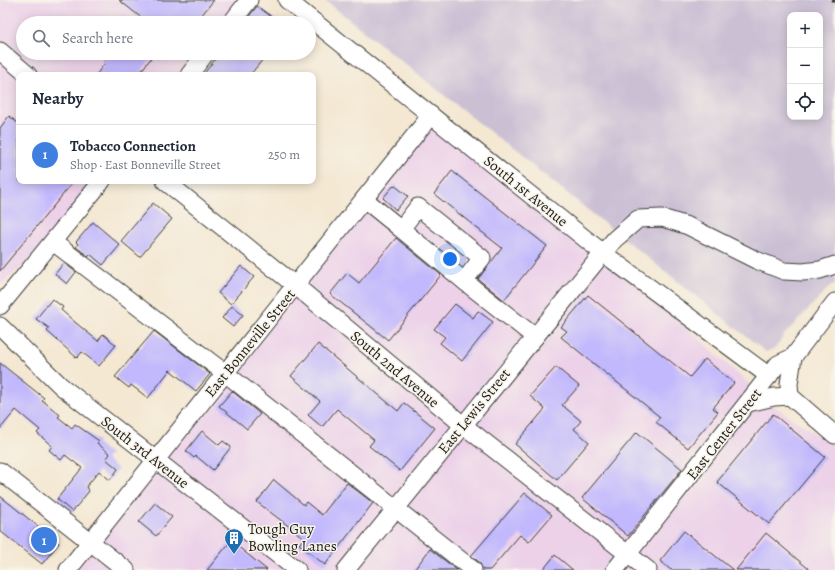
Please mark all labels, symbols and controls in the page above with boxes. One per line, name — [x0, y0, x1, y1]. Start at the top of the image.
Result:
map controls — [787, 12, 823, 120]
button: + — [787, 12, 823, 48]
search box — [16, 16, 316, 60]
icon: search — [30, 27, 52, 49]
text: Search here — [62, 28, 133, 48]
button: − — [787, 48, 823, 84]
button: locate — [787, 84, 823, 120]
text: Nearby — [32, 87, 83, 110]
text: Tobacco Connection — [70, 136, 196, 156]
text: 1 — [43, 146, 47, 163]
text: 250 m — [268, 146, 300, 163]
street label: South 1st Avenue — [480, 151, 572, 231]
text: Shop · East Bonneville Street — [70, 156, 221, 173]
your location — [440, 249, 460, 269]
street label: East Bonneville Street — [200, 285, 300, 401]
street label: South 2nd Avenue — [346, 326, 444, 412]
street label: East Lewis Street — [433, 364, 515, 458]
street label: East Center Street — [682, 384, 766, 484]
street label: South 3rd Avenue — [97, 411, 193, 493]
place label: Tough Guy Bowling Lanes — [248, 519, 337, 556]
pin: 1 — [31, 525, 57, 555]
building icon: Tough Guy Bowling Lanes — [223, 527, 245, 555]

